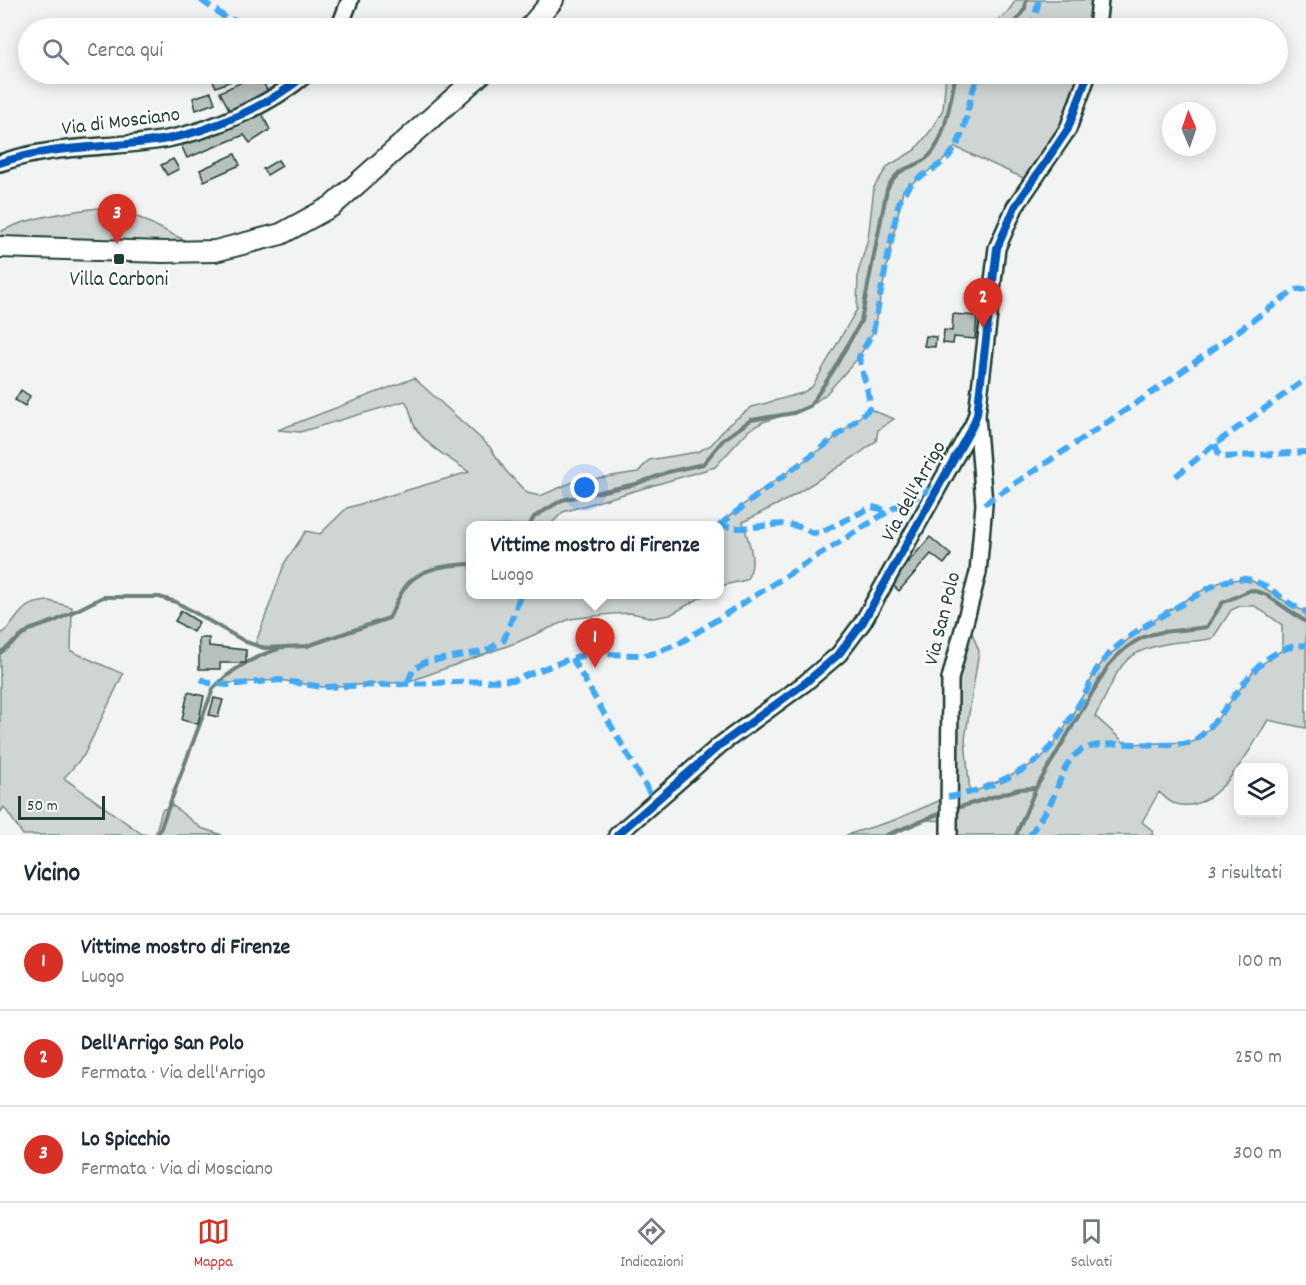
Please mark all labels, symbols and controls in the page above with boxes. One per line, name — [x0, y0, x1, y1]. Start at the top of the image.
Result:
search box — [18, 18, 1288, 84]
icon: search — [39, 35, 72, 68]
text: Cerca qui — [87, 36, 163, 67]
street label: Via di Mosciano — [60, 101, 182, 145]
north arrow — [1162, 102, 1216, 156]
pin: 3 — [98, 194, 136, 244]
marker: Villa Carboni — [112, 252, 126, 266]
place label: Villa Carboni — [70, 266, 168, 296]
pin: 2 — [964, 278, 1002, 328]
street label: Via dell'Arrigo — [875, 436, 955, 548]
your location — [570, 473, 599, 502]
popup — [466, 521, 724, 599]
text: Vittime mostro di Firenze — [490, 531, 700, 562]
text: Luogo — [490, 562, 534, 590]
street label: Via San Polo — [918, 569, 970, 669]
pin: 1 — [576, 618, 614, 668]
map controls — [1234, 763, 1288, 817]
button: layers — [1234, 763, 1288, 817]
scale bar — [18, 793, 105, 820]
text: 50 m — [27, 795, 58, 818]
text: Vicino — [24, 856, 80, 893]
text: 3 risultati — [1208, 860, 1282, 888]
text: Vittime mostro di Firenze — [81, 933, 290, 964]
text: 1 — [41, 948, 46, 976]
text: 100 m — [1238, 948, 1282, 976]
text: Luogo — [81, 964, 124, 992]
text: Dell'Arrigo San Polo — [81, 1029, 244, 1060]
text: 2 — [39, 1044, 48, 1072]
text: 250 m — [1235, 1044, 1282, 1072]
text: Fermata · Via dell'Arrigo — [81, 1060, 266, 1088]
text: Lo Spicchio — [81, 1125, 170, 1156]
text: 3 — [39, 1140, 48, 1168]
text: 300 m — [1233, 1140, 1282, 1168]
text: Fermata · Via di Mosciano — [81, 1156, 273, 1184]
tab: Mappa — [194, 1215, 233, 1274]
tab: Indicazioni — [620, 1215, 683, 1274]
tab: Salvati — [1071, 1215, 1112, 1274]

